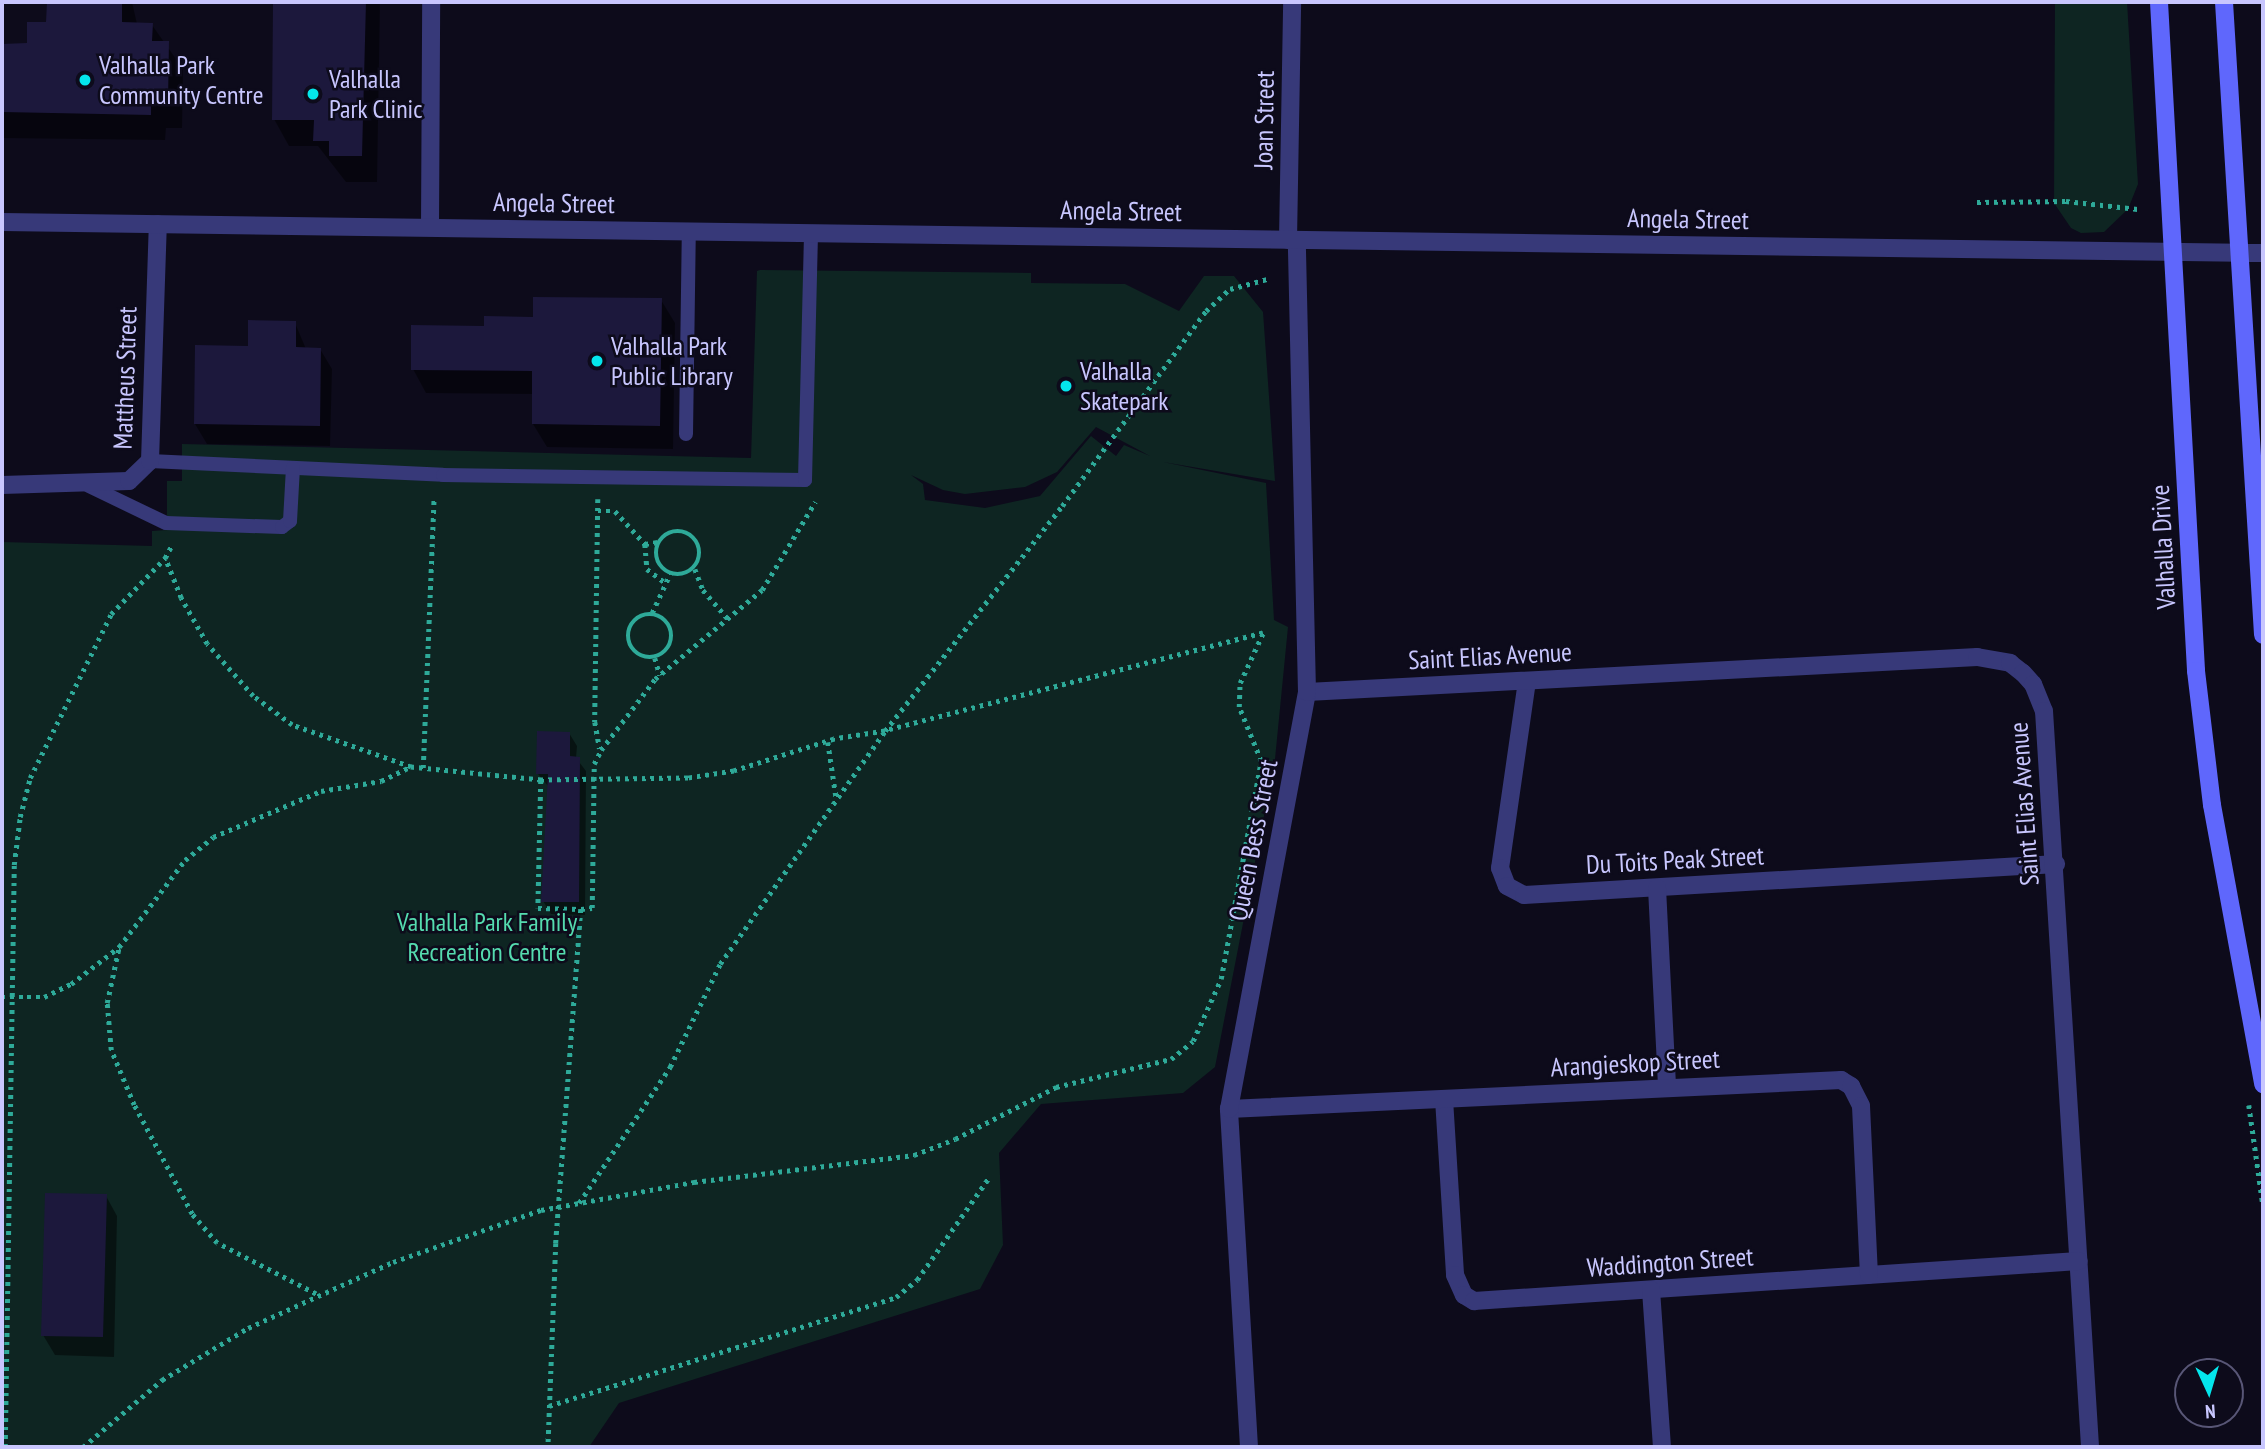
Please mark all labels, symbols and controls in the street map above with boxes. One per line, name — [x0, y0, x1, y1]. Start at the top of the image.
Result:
place label: Valhalla Park Community Centre — [99, 49, 264, 110]
place label: Valhalla Park Clinic — [329, 63, 423, 124]
street label: Joan Street — [1248, 70, 1280, 170]
marker: Valhalla Park Community Centre — [77, 72, 93, 88]
marker: Valhalla Park Clinic — [303, 84, 323, 104]
street label: Angela Street — [493, 186, 615, 220]
street label: Angela Street — [1060, 194, 1182, 228]
street label: Angela Street — [1627, 202, 1749, 236]
street label: Mattheus Street — [107, 306, 143, 450]
place label: Valhalla Park Public Library — [611, 330, 733, 392]
marker: Valhalla Park Public Library — [589, 353, 605, 369]
place label: Valhalla Skatepark — [1080, 355, 1168, 416]
marker: Valhalla Skatepark — [1058, 378, 1074, 394]
street label: Valhalla Drive — [2144, 484, 2182, 610]
street label: Saint Elias Avenue — [1407, 636, 1573, 676]
street label: Saint Elias Avenue — [2003, 721, 2045, 887]
street label: Queen Bess Street — [1222, 757, 1284, 923]
street label: Du Toits Peak Street — [1585, 840, 1765, 880]
park label: Valhalla Park Family Recreation Centre — [397, 906, 577, 968]
street label: Arangieskop Street — [1550, 1043, 1720, 1083]
street label: Waddington Street — [1586, 1241, 1754, 1283]
north arrow — [2174, 1358, 2244, 1428]
text: N — [2204, 1400, 2216, 1424]

